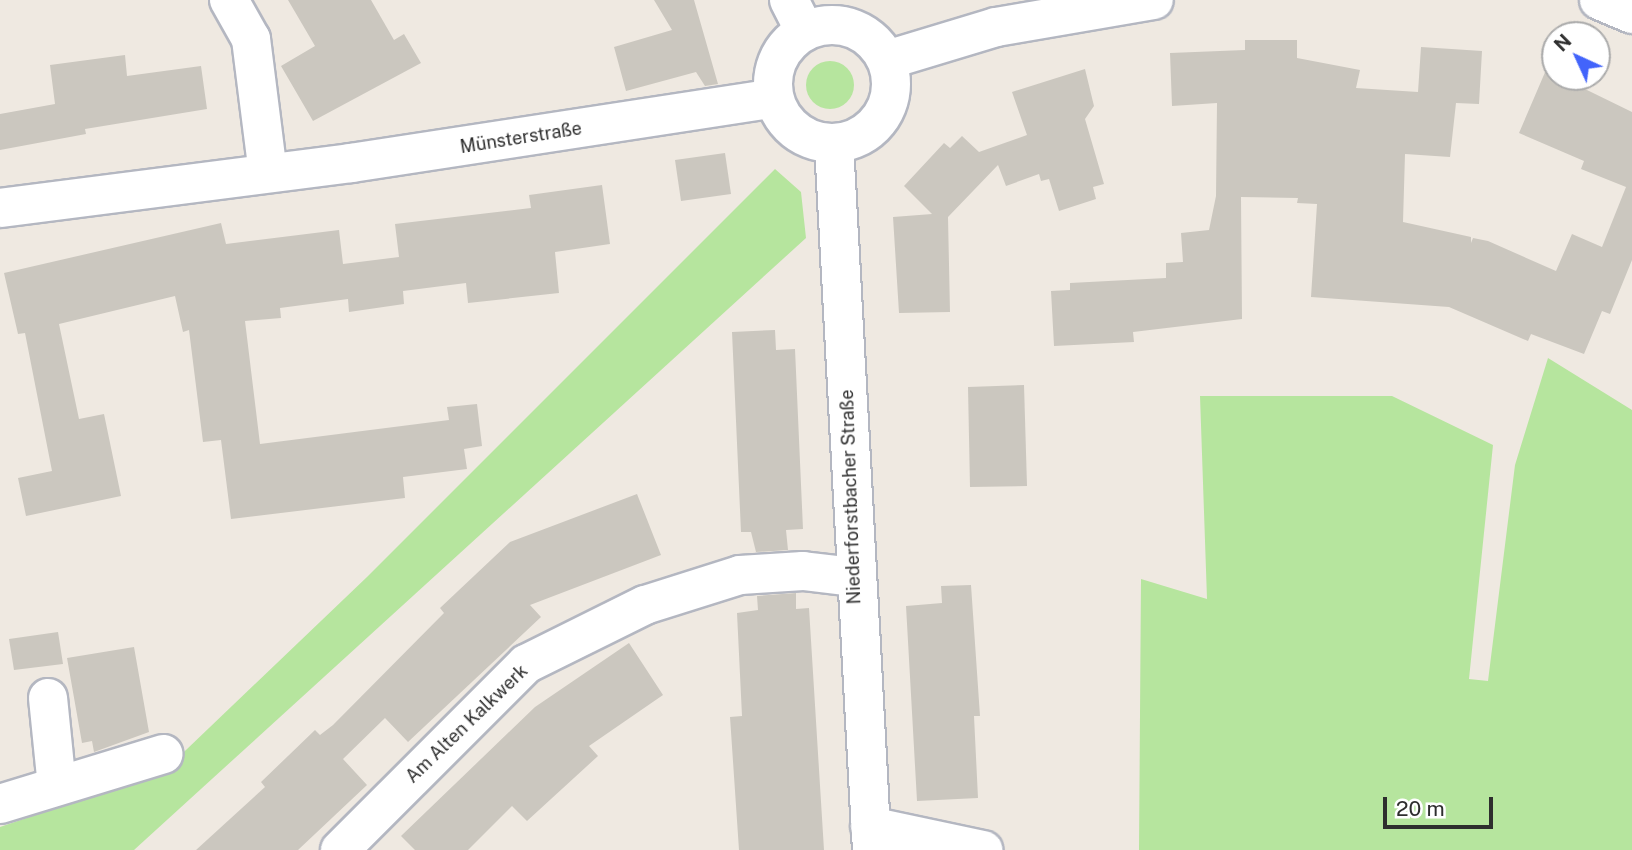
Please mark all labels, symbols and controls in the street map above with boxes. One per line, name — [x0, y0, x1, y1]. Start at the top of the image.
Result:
north arrow — [1541, 21, 1611, 91]
text: N — [1550, 30, 1576, 56]
street label: Münsterstraße — [459, 118, 583, 158]
street label: Niederforstbacher Straße — [836, 389, 866, 605]
street label: Am Alten Kalkwerk — [402, 660, 532, 788]
scale bar — [1387, 784, 1497, 828]
text: 20 m — [1396, 796, 1445, 821]

